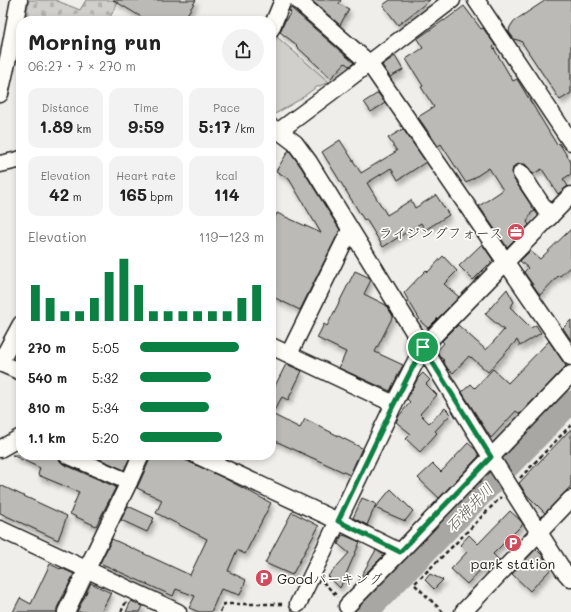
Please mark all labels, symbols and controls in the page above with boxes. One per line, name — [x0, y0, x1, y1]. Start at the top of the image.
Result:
text: Morning run — [28, 27, 161, 56]
button: share — [222, 29, 264, 71]
text: 06:27 · 7 × 270 m — [28, 57, 136, 74]
text: Distance — [42, 100, 89, 115]
text: Time — [133, 100, 159, 115]
text: Pace — [213, 100, 240, 115]
text: 1.89 — [39, 115, 73, 137]
text: 9:59 — [128, 115, 164, 137]
text: 5:17 — [199, 115, 231, 137]
text: km — [73, 121, 91, 136]
text: /km — [231, 121, 255, 136]
text: Elevation — [41, 168, 90, 183]
text: Heart rate — [116, 168, 176, 183]
text: kcal — [216, 168, 238, 183]
text: 42 — [49, 183, 69, 205]
text: 165 — [119, 183, 147, 205]
text: 114 — [214, 183, 240, 205]
text: m — [69, 189, 82, 204]
text: bpm — [147, 189, 173, 204]
office icon: ライジングフォース — [506, 222, 526, 242]
place label: ライジングフォース — [379, 223, 503, 242]
text: Elevation — [28, 228, 86, 245]
text: 119–123 m — [199, 228, 264, 245]
pin — [406, 330, 440, 364]
icon: arrive — [412, 336, 434, 358]
text: 270 m — [28, 339, 66, 356]
text: 5:05 — [92, 339, 119, 356]
text: 540 m — [28, 369, 67, 386]
text: 5:32 — [92, 369, 118, 386]
text: 810 m — [28, 399, 65, 416]
text: 5:34 — [92, 399, 119, 416]
text: 1.1 km — [28, 429, 66, 446]
text: 5:20 — [92, 429, 119, 446]
water label: 石神井川 — [441, 478, 497, 536]
parking icon: park station — [503, 533, 523, 553]
place label: park station — [471, 554, 555, 573]
parking icon: Goodパーキング — [254, 568, 274, 588]
place label: Goodパーキング — [277, 569, 383, 588]

